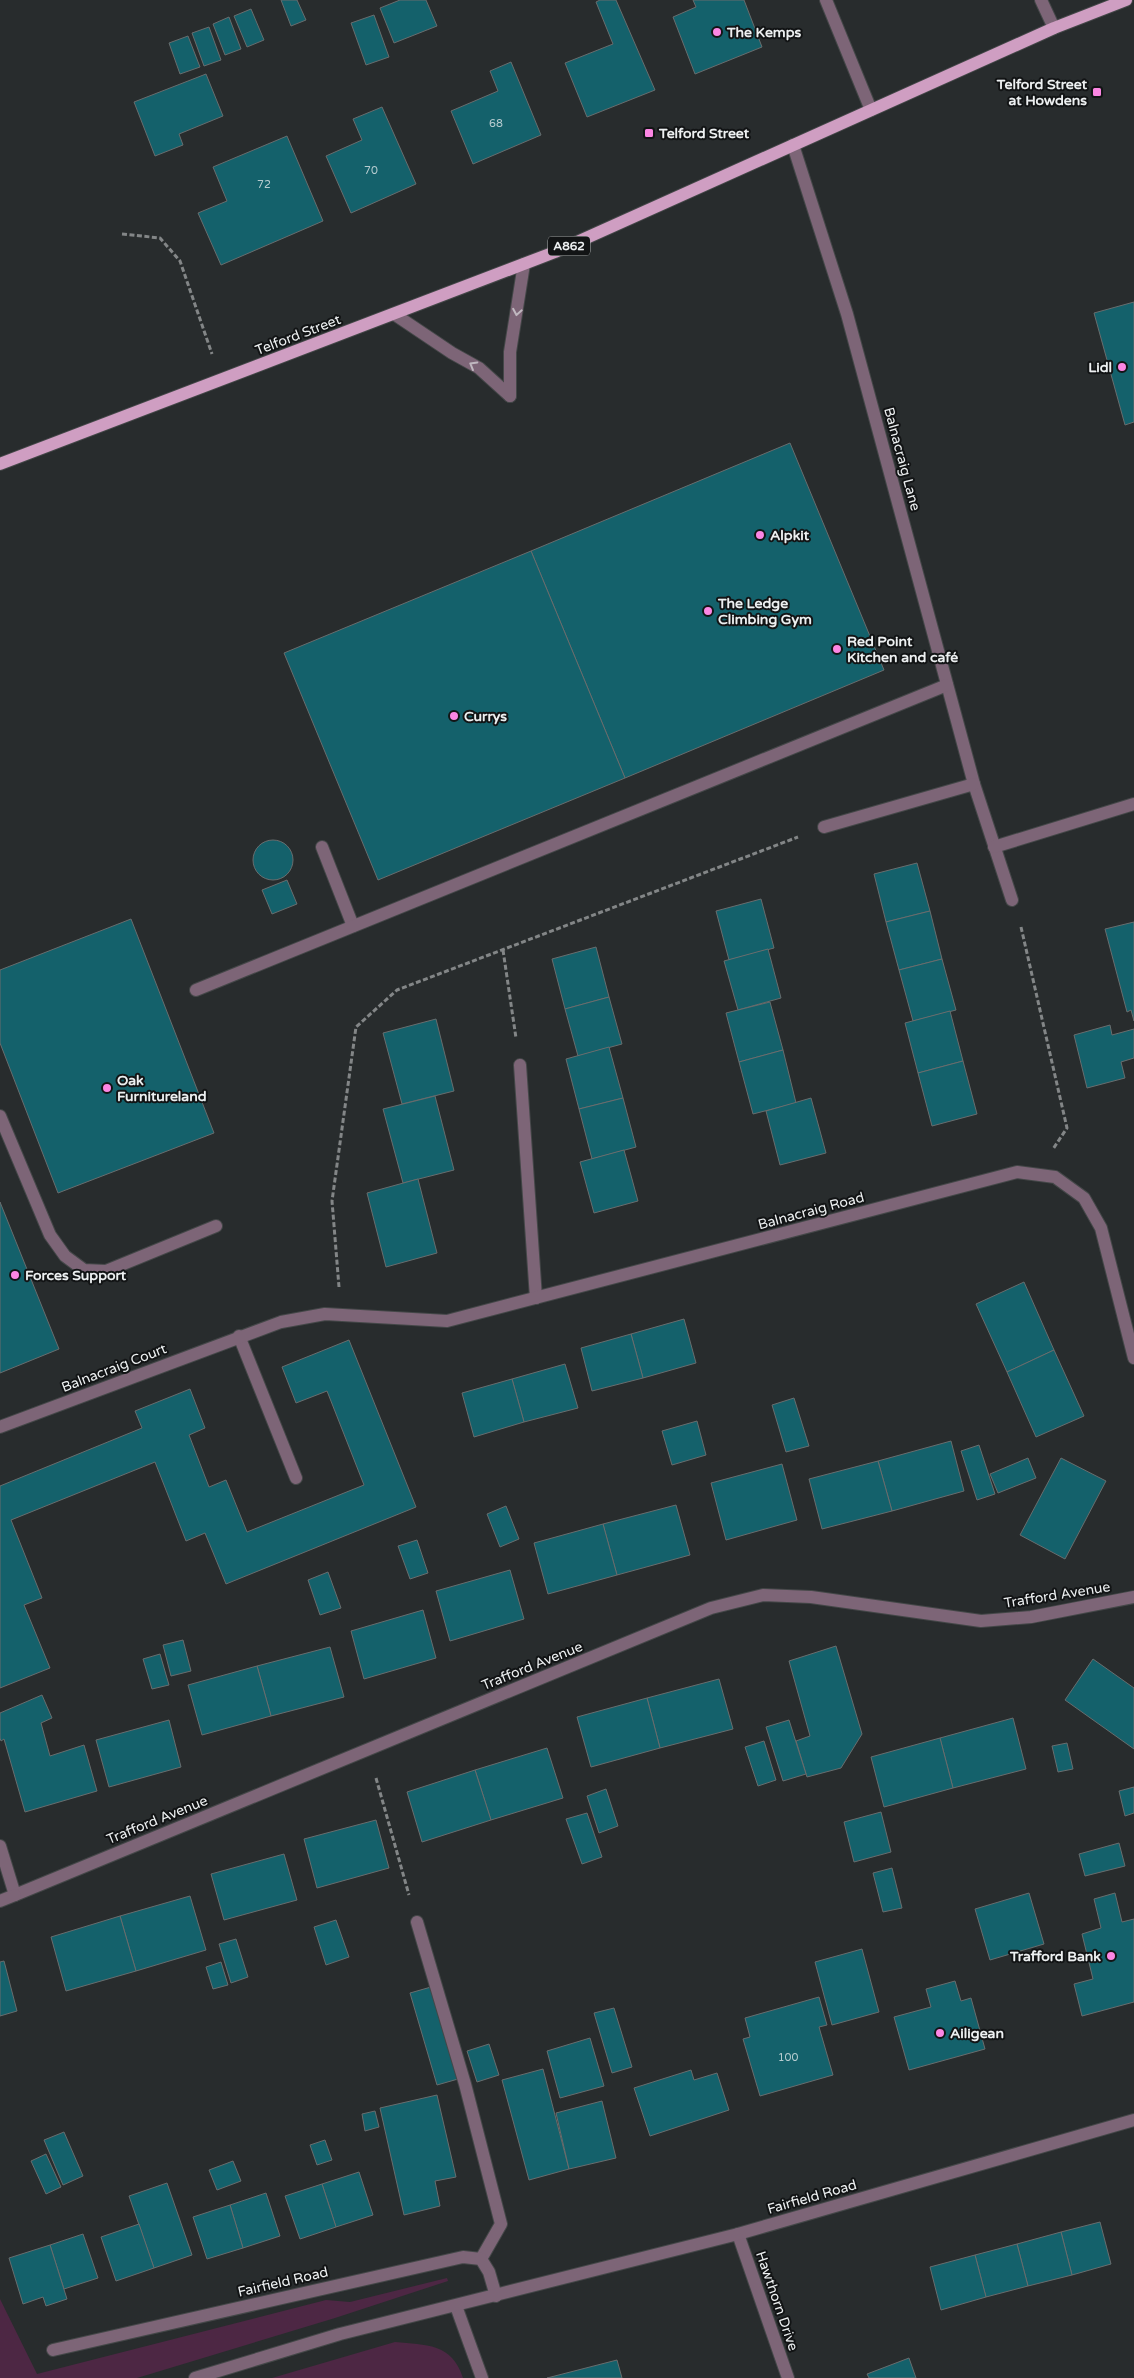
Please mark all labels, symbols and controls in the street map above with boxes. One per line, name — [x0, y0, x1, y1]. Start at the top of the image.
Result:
place label: The Kemps — [726, 24, 802, 41]
marker: The Kemps — [711, 26, 723, 38]
place label: Telford Street at Howdens — [996, 76, 1088, 109]
marker: Telford Street at Howdens — [1091, 86, 1103, 98]
house number: 68 — [489, 117, 503, 130]
place label: Telford Street — [658, 125, 750, 142]
marker: Telford Street — [643, 127, 655, 139]
house number: 70 — [364, 164, 378, 177]
house number: 72 — [257, 178, 271, 191]
road number: A862 — [548, 237, 590, 256]
one-way arrow — [512, 308, 522, 317]
street label: Telford Street — [253, 311, 344, 359]
place label: Lidl — [1088, 359, 1112, 376]
one-way arrow — [469, 361, 478, 371]
marker: Lidl — [1116, 361, 1128, 373]
street label: Balnacraig Lane — [880, 405, 924, 513]
place label: Alpkit — [770, 527, 810, 544]
marker: Alpkit — [754, 529, 766, 541]
place label: The Ledge Climbing Gym — [717, 595, 812, 628]
marker: The Ledge Climbing Gym — [702, 605, 714, 617]
place label: Red Point Kitchen and café — [847, 633, 958, 666]
marker: Red Point Kitchen and café — [831, 643, 843, 655]
place label: Currys — [464, 708, 507, 725]
marker: Currys — [448, 710, 460, 722]
place label: Oak Furnitureland — [117, 1072, 207, 1105]
marker: Oak Furnitureland — [101, 1082, 113, 1094]
street label: Balnacraig Road — [756, 1189, 866, 1233]
place label: Forces Support — [25, 1267, 127, 1284]
marker: Forces Support — [9, 1269, 21, 1281]
street label: Balnacraig Court — [59, 1340, 170, 1396]
street label: Trafford Avenue — [1003, 1578, 1111, 1612]
street label: Trafford Avenue — [479, 1638, 585, 1694]
street label: Trafford Avenue — [104, 1792, 210, 1848]
place label: Trafford Bank — [1009, 1948, 1101, 1965]
marker: Trafford Bank — [1105, 1950, 1117, 1962]
place label: Ailigean — [950, 2025, 1004, 2042]
marker: Ailigean — [934, 2027, 946, 2039]
house number: 100 — [778, 2051, 798, 2064]
street label: Fairfield Road — [765, 2176, 859, 2218]
street label: Hawthorn Drive — [752, 2249, 802, 2353]
street label: Fairfield Road — [236, 2263, 330, 2301]

